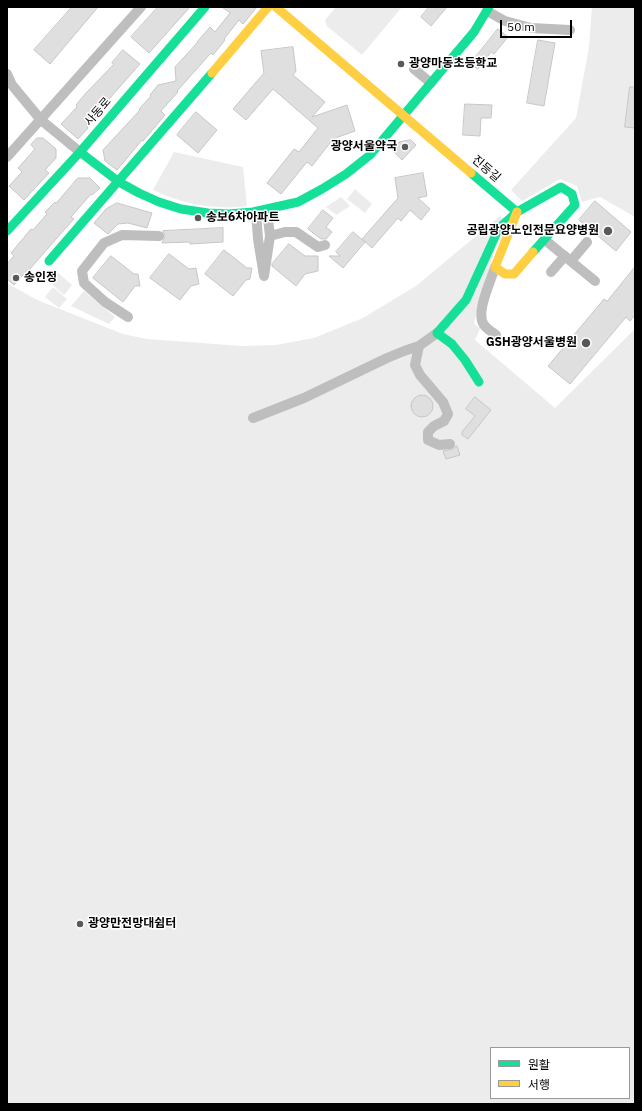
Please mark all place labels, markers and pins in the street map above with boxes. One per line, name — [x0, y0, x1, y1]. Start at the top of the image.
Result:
place label: 광양마동초등학교 — [409, 57, 497, 71]
marker: 광양마동초등학교 — [396, 59, 406, 69]
place label: 광양서울약국 — [331, 140, 397, 154]
marker: 광양서울약국 — [400, 142, 410, 152]
place label: 송보6차아파트 — [206, 211, 279, 225]
marker: 송보6차아파트 — [193, 213, 203, 223]
place label: 공립광양노인전문요양병원 — [467, 224, 599, 238]
marker: 공립광양노인전문요양병원 — [602, 225, 614, 237]
place label: 송인정 — [24, 271, 57, 285]
marker: 송인정 — [11, 273, 21, 283]
place label: GSH광양서울병원 — [486, 336, 577, 350]
marker: GSH광양서울병원 — [580, 337, 592, 349]
place label: 광양만전망대쉼터 — [88, 917, 176, 931]
marker: 광양만전망대쉼터 — [75, 919, 85, 929]

